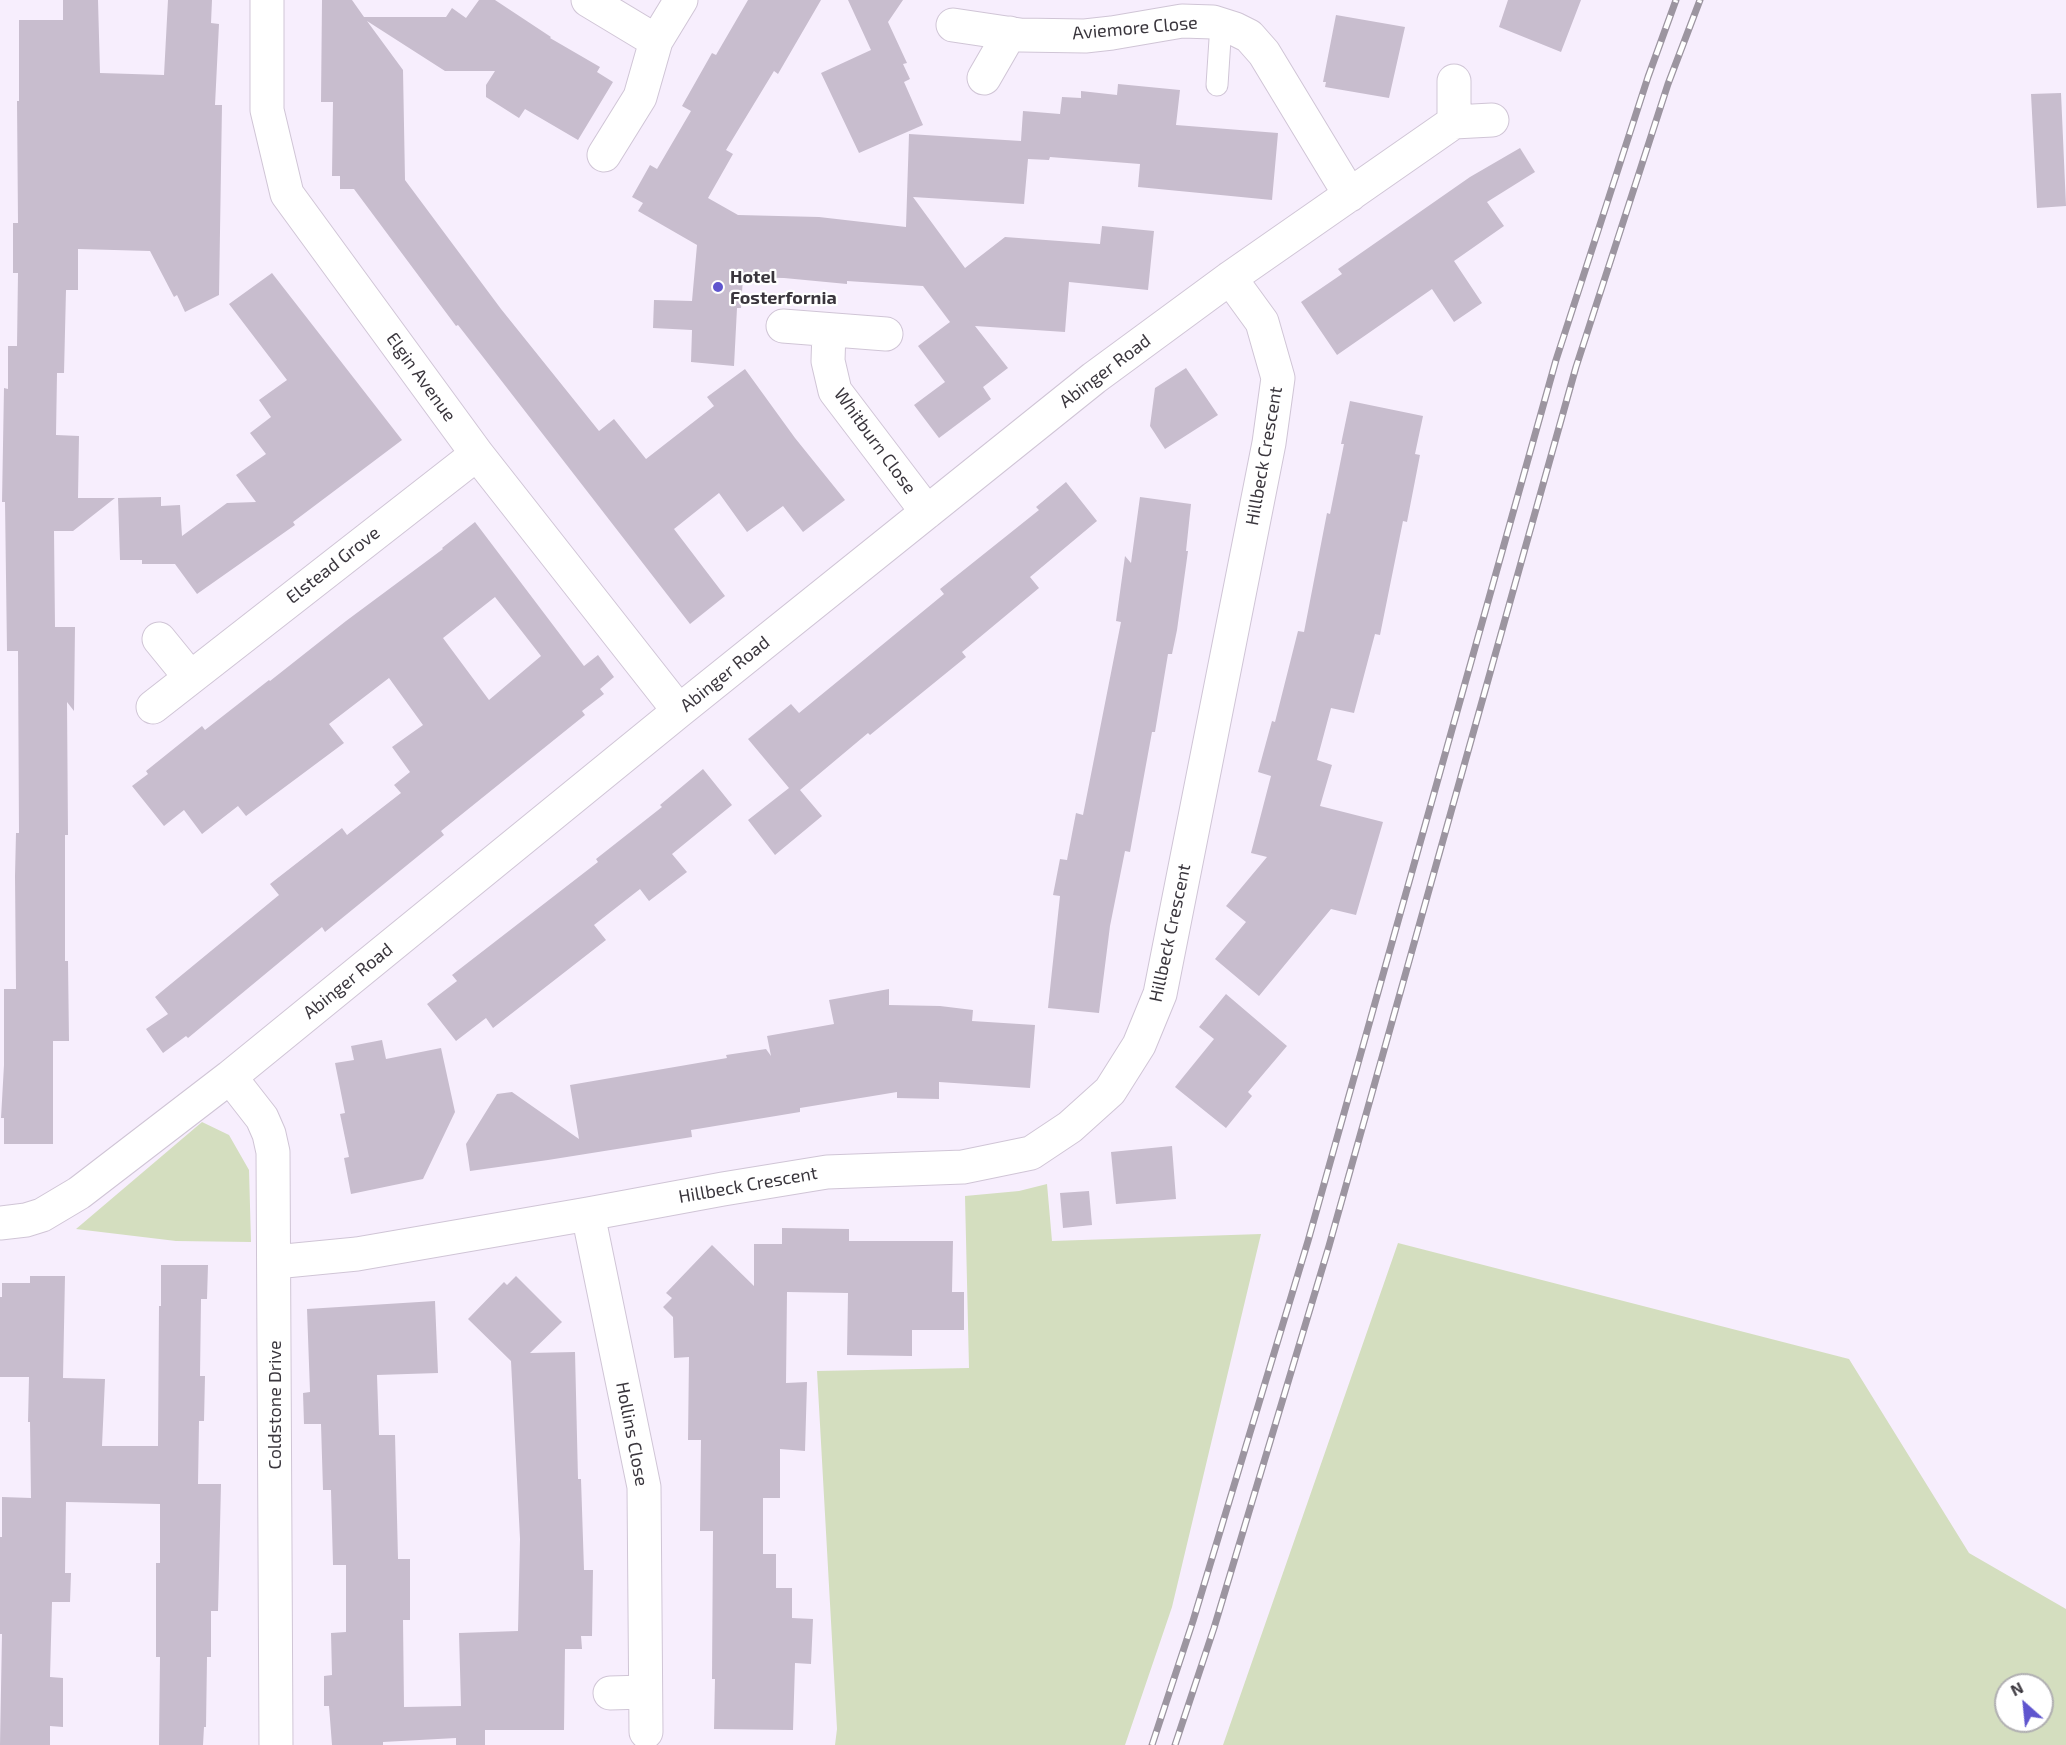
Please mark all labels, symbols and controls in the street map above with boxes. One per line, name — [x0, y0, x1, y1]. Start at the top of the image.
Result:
street label: Aviemore Close — [1071, 12, 1199, 44]
place label: Hotel Fosterfornia — [730, 266, 837, 308]
marker: Hotel Fosterfornia — [711, 280, 725, 294]
street label: Elgin Avenue — [381, 328, 461, 426]
street label: Abinger Road — [1055, 330, 1155, 412]
street label: Whitburn Close — [829, 384, 921, 498]
street label: Hillbeck Crescent — [1241, 385, 1287, 527]
street label: Elstead Grove — [282, 522, 384, 608]
street label: Abinger Road — [676, 631, 774, 717]
street label: Hillbeck Crescent — [1145, 862, 1195, 1004]
street label: Abinger Road — [299, 938, 397, 1024]
street label: Hillbeck Crescent — [677, 1162, 819, 1208]
street label: Coldstone Drive — [264, 1340, 286, 1470]
street label: Hollins Close — [611, 1380, 653, 1488]
north arrow — [1994, 1673, 2054, 1733]
text: N — [2007, 1677, 2026, 1699]

